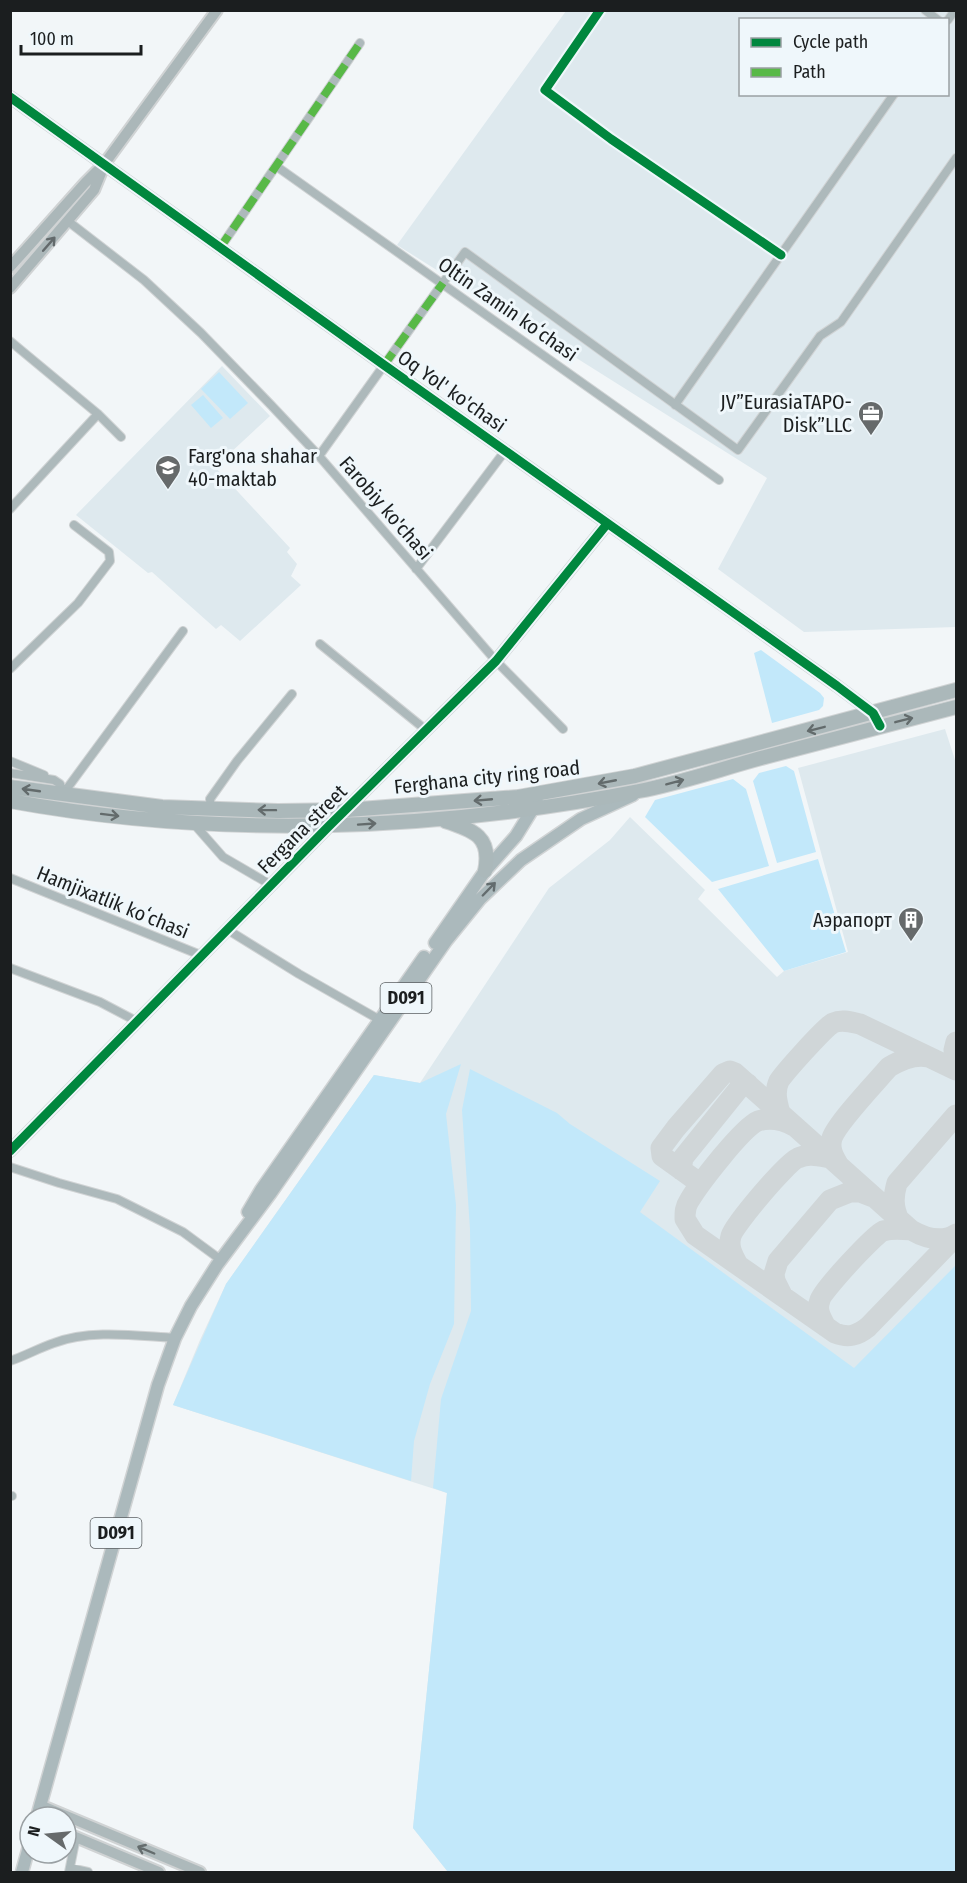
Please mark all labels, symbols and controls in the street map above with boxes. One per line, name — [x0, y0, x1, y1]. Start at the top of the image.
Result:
scale bar — [21, 18, 141, 56]
legend — [739, 18, 949, 96]
text: 100 m — [30, 28, 74, 50]
text: Cycle path — [793, 31, 868, 53]
text: Path — [793, 61, 826, 83]
one-way arrow — [42, 237, 56, 252]
street label: Oltin Zamin koʻchasi — [434, 252, 582, 366]
street label: Oq Yol' ko'chasi — [393, 345, 511, 437]
place label: JV”EurasiaTAPO- Disk”LLC — [720, 390, 852, 437]
office icon: JV”EurasiaTAPO- Disk”LLC — [856, 399, 886, 437]
place label: Farg'ona shahar 40-maktab — [188, 444, 317, 491]
street label: Farobiy ko'chasi — [335, 451, 437, 565]
school or university icon: Farg'ona shahar 40-maktab — [153, 453, 183, 491]
one-way arrow — [894, 714, 913, 726]
one-way arrow — [807, 723, 826, 735]
street label: Ferghana city ring road — [393, 755, 581, 799]
one-way arrow — [665, 775, 684, 787]
one-way arrow — [598, 777, 617, 788]
street label: Fergana street — [252, 779, 352, 879]
one-way arrow — [22, 785, 41, 796]
one-way arrow — [473, 795, 493, 806]
one-way arrow — [257, 805, 277, 816]
one-way arrow — [100, 810, 119, 821]
one-way arrow — [357, 818, 377, 829]
street label: Hamjixatlik koʻchasi — [33, 861, 193, 943]
one-way arrow — [482, 882, 496, 897]
building icon: Аэрапорт — [896, 905, 926, 943]
place label: Аэрапорт — [813, 908, 893, 932]
road number: D091 — [380, 983, 432, 1013]
road number: D091 — [90, 1518, 142, 1548]
north arrow — [18, 1805, 78, 1865]
text: N — [24, 1824, 44, 1838]
one-way arrow — [137, 1844, 155, 1855]

